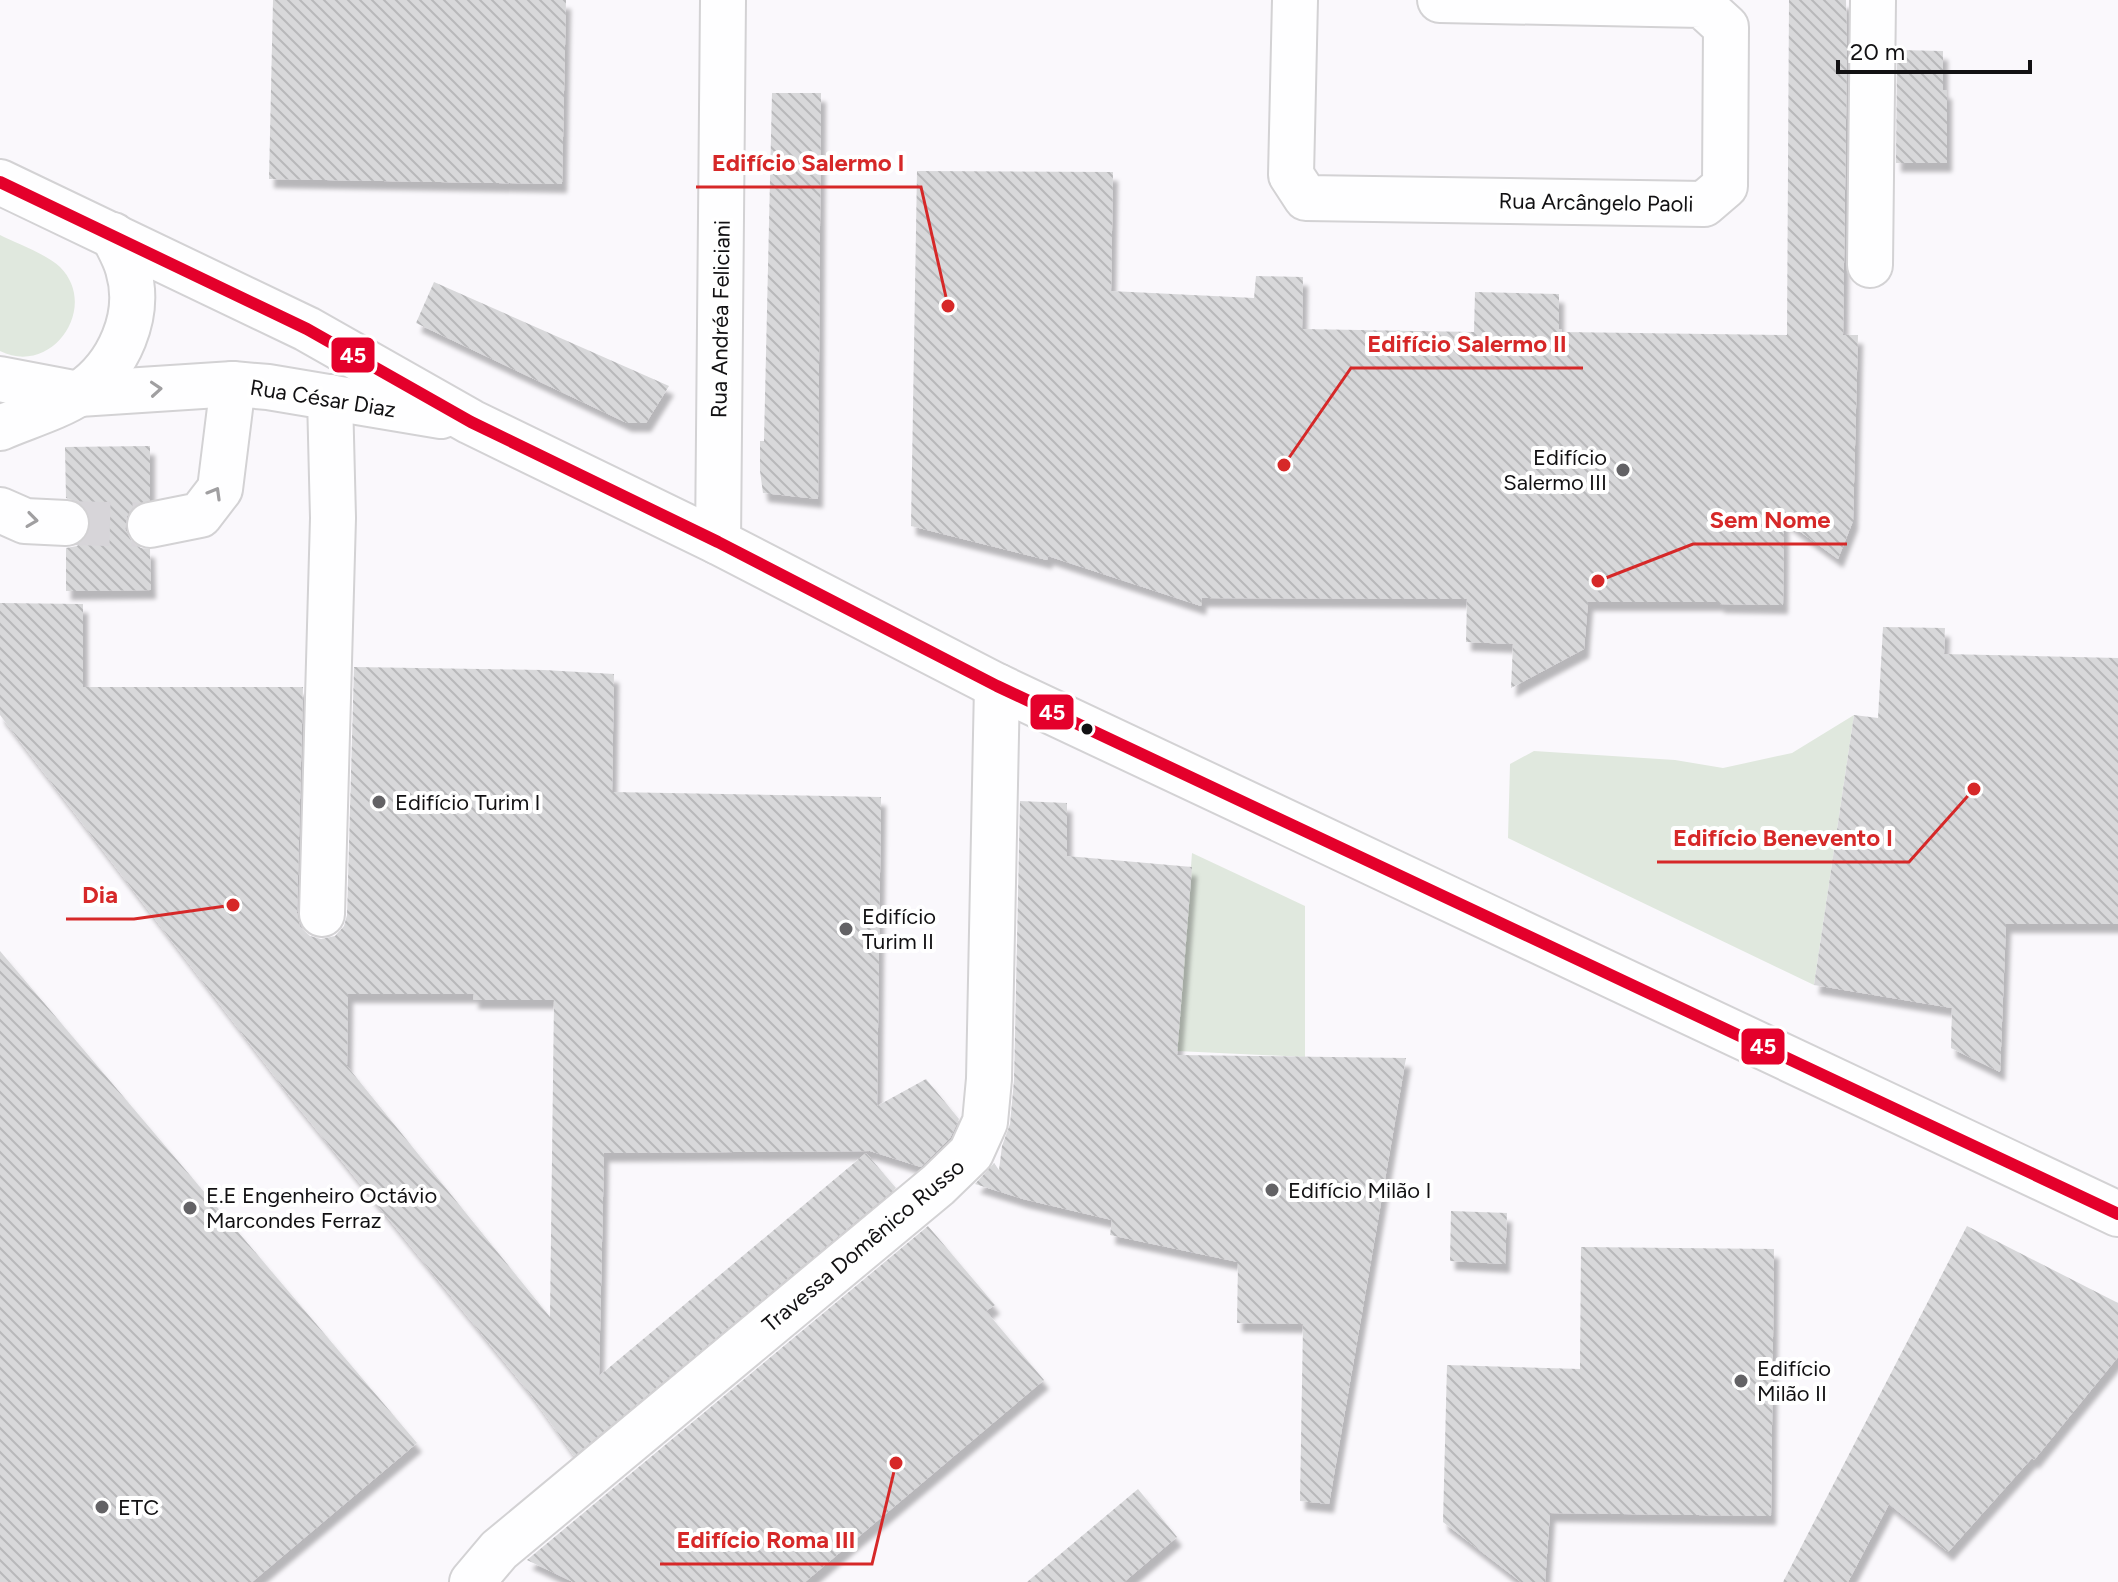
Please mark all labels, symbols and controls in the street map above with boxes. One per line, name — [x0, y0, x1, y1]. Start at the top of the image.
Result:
scale bar — [1838, 24, 2030, 74]
text: 20 m — [1850, 37, 1905, 66]
callout: Edifício Salermo I — [696, 139, 921, 187]
text: Edifício Salermo I — [712, 148, 904, 177]
street label: Rua Arcângelo Paoli — [1498, 187, 1694, 218]
street label: Rua Andréa Feliciani — [705, 220, 736, 418]
callout: Edifício Salermo II — [1351, 320, 1583, 368]
text: Edifício Salermo II — [1367, 329, 1567, 358]
line badge: 45 — [330, 336, 376, 374]
text: 45 — [340, 342, 366, 369]
street label: Rua César Diaz — [248, 374, 398, 423]
one-way arrow — [150, 381, 163, 398]
place label: Edifício Salermo III — [1503, 444, 1607, 496]
marker: Edifício Salermo III — [1614, 461, 1632, 479]
one-way arrow — [205, 487, 220, 501]
callout: Sem Nome — [1693, 496, 1847, 544]
text: Sem Nome — [1709, 505, 1831, 534]
one-way arrow — [25, 511, 39, 528]
line badge: 45 — [1029, 693, 1075, 731]
text: 45 — [1039, 699, 1065, 726]
unlabelled marker — [1079, 721, 1095, 737]
place label: Edifício Turim I — [395, 789, 541, 816]
marker: Edifício Turim I — [370, 793, 388, 811]
callout: Edifício Benevento I — [1657, 814, 1909, 862]
text: Edifício Benevento I — [1673, 823, 1893, 852]
callout: Dia — [66, 871, 134, 919]
text: Dia — [82, 880, 118, 909]
place label: Edifício Turim II — [862, 903, 936, 955]
marker: Edifício Turim II — [837, 920, 855, 938]
line badge: 45 — [1740, 1027, 1786, 1066]
text: 45 — [1750, 1033, 1776, 1060]
street label: Travessa Domênico Russo — [757, 1153, 970, 1338]
place label: Edifício Milão I — [1288, 1177, 1431, 1204]
marker: Edifício Milão I — [1263, 1181, 1281, 1199]
place label: E.E Engenheiro Octávio Marcondes Ferraz — [206, 1182, 437, 1234]
marker: E.E Engenheiro Octávio Marcondes Ferraz — [181, 1199, 199, 1217]
place label: Edifício Milão II — [1757, 1355, 1831, 1407]
marker: Edifício Milão II — [1732, 1372, 1750, 1390]
place label: ETC — [118, 1494, 159, 1521]
marker: ETC — [93, 1498, 111, 1516]
callout: Edifício Roma III — [660, 1516, 872, 1564]
text: Edifício Roma III — [676, 1525, 856, 1554]

